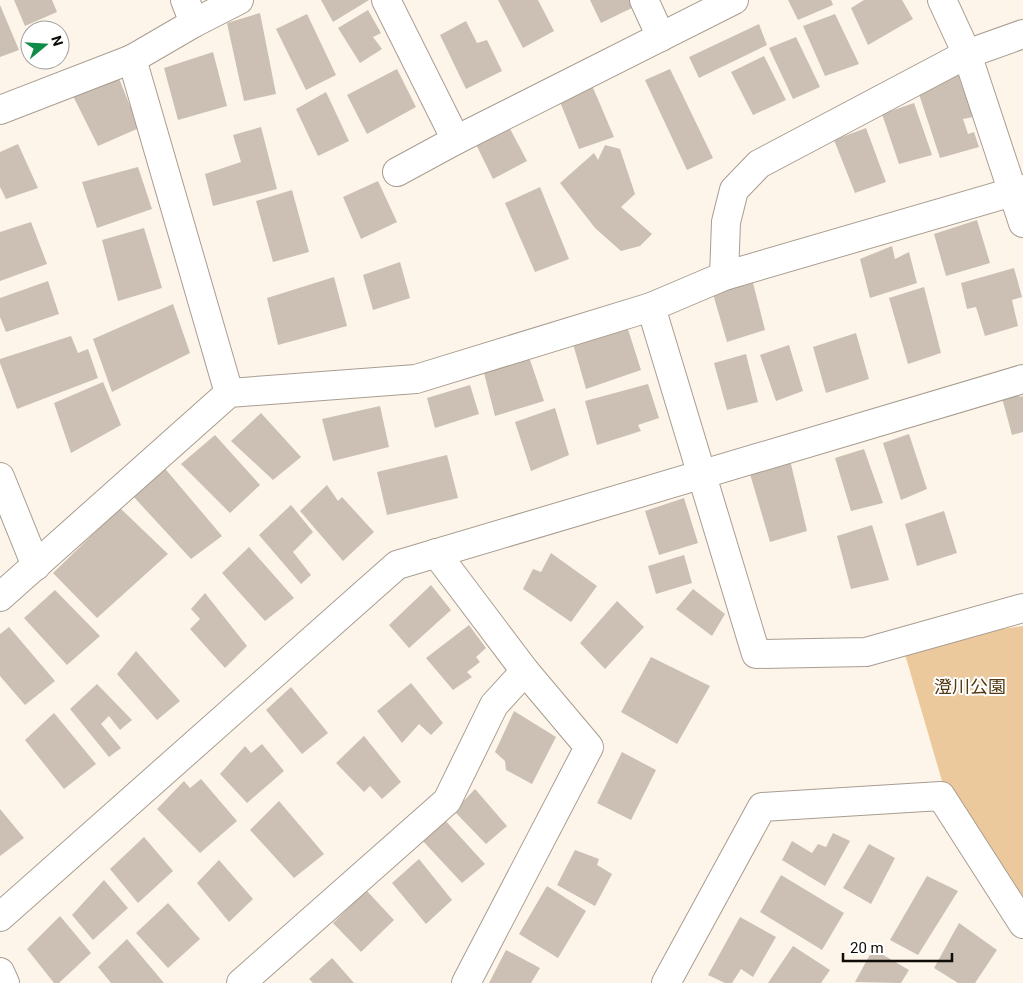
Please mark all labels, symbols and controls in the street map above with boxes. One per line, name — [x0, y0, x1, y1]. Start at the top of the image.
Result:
north arrow — [20, 20, 70, 70]
text: N — [48, 34, 67, 48]
park label: 澄川公園 — [934, 676, 1006, 697]
scale bar — [843, 930, 952, 962]
text: 20 m — [850, 939, 884, 957]

